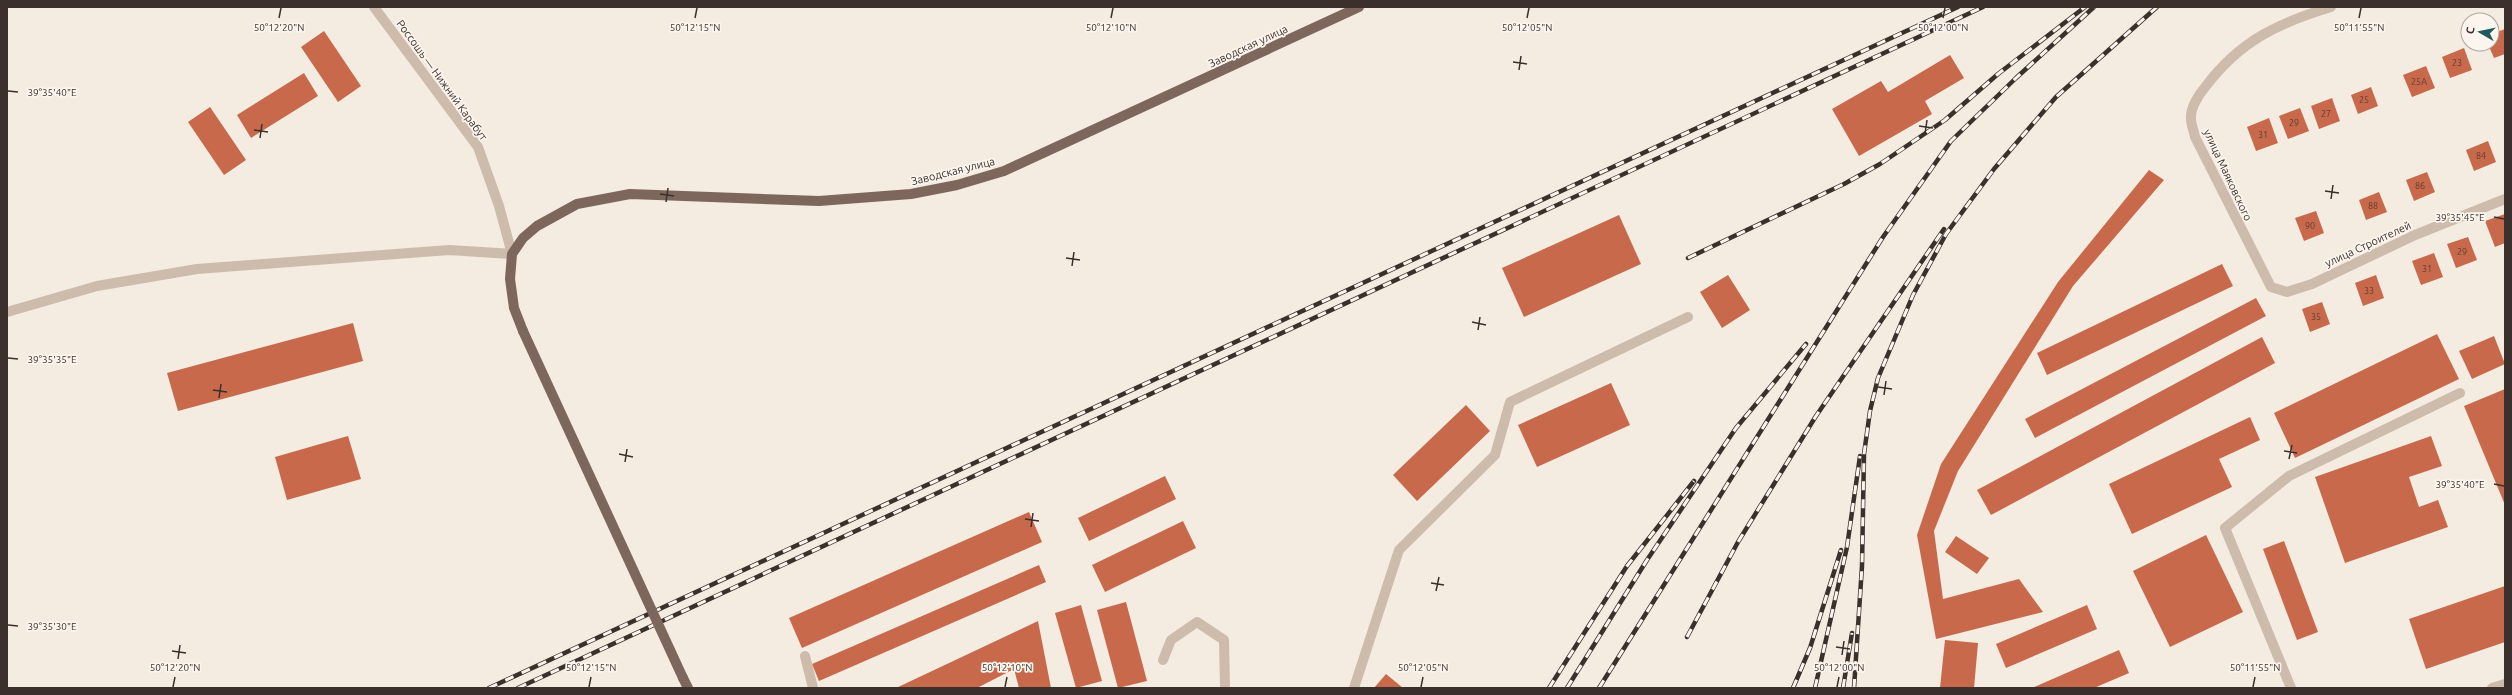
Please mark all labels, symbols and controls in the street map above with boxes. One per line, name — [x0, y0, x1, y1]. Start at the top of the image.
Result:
north arrow — [2460, 12, 2500, 52]
street label: Россошь — Нижний Карабут — [394, 18, 490, 143]
text: 50°12'20"N — [254, 22, 304, 33]
text: 50°12'15"N — [670, 22, 720, 33]
text: 50°12'10"N — [1086, 22, 1136, 33]
street label: Заводская улица — [1207, 22, 1289, 70]
text: 50°12'05"N — [1502, 22, 1552, 33]
text: 50°12'00"N — [1918, 22, 1968, 33]
text: 50°11'55"N — [2334, 22, 2384, 33]
text: С — [2464, 26, 2477, 35]
house number: 23 — [2452, 58, 2462, 68]
house number: 25А — [2411, 77, 2427, 87]
text: 39°35'40"E — [27, 87, 77, 98]
house number: 25 — [2359, 95, 2369, 105]
house number: 27 — [2321, 109, 2331, 119]
house number: 29 — [2289, 118, 2299, 128]
street label: улица Маяковского — [2202, 127, 2254, 223]
house number: 31 — [2258, 130, 2268, 140]
house number: 84 — [2476, 151, 2486, 161]
street label: Заводская улица — [910, 155, 996, 187]
house number: 86 — [2415, 181, 2425, 191]
house number: 88 — [2368, 201, 2378, 211]
text: 39°35'45"E — [2435, 212, 2485, 223]
street label: улица Строителей — [2323, 219, 2413, 269]
house number: 90 — [2305, 221, 2315, 231]
house number: 29 — [2457, 247, 2467, 257]
house number: 31 — [2422, 264, 2432, 274]
house number: 33 — [2364, 286, 2374, 296]
house number: 35 — [2311, 312, 2321, 322]
text: 39°35'35"E — [27, 354, 77, 365]
text: 39°35'40"E — [2435, 479, 2485, 490]
text: 39°35'30"E — [27, 621, 77, 632]
text: 50°12'20"N — [150, 662, 200, 673]
text: 50°12'15"N — [566, 662, 616, 673]
text: 50°12'10"N — [982, 662, 1032, 673]
text: 50°12'05"N — [1398, 662, 1448, 673]
text: 50°12'00"N — [1814, 662, 1864, 673]
text: 50°11'55"N — [2230, 662, 2280, 673]

